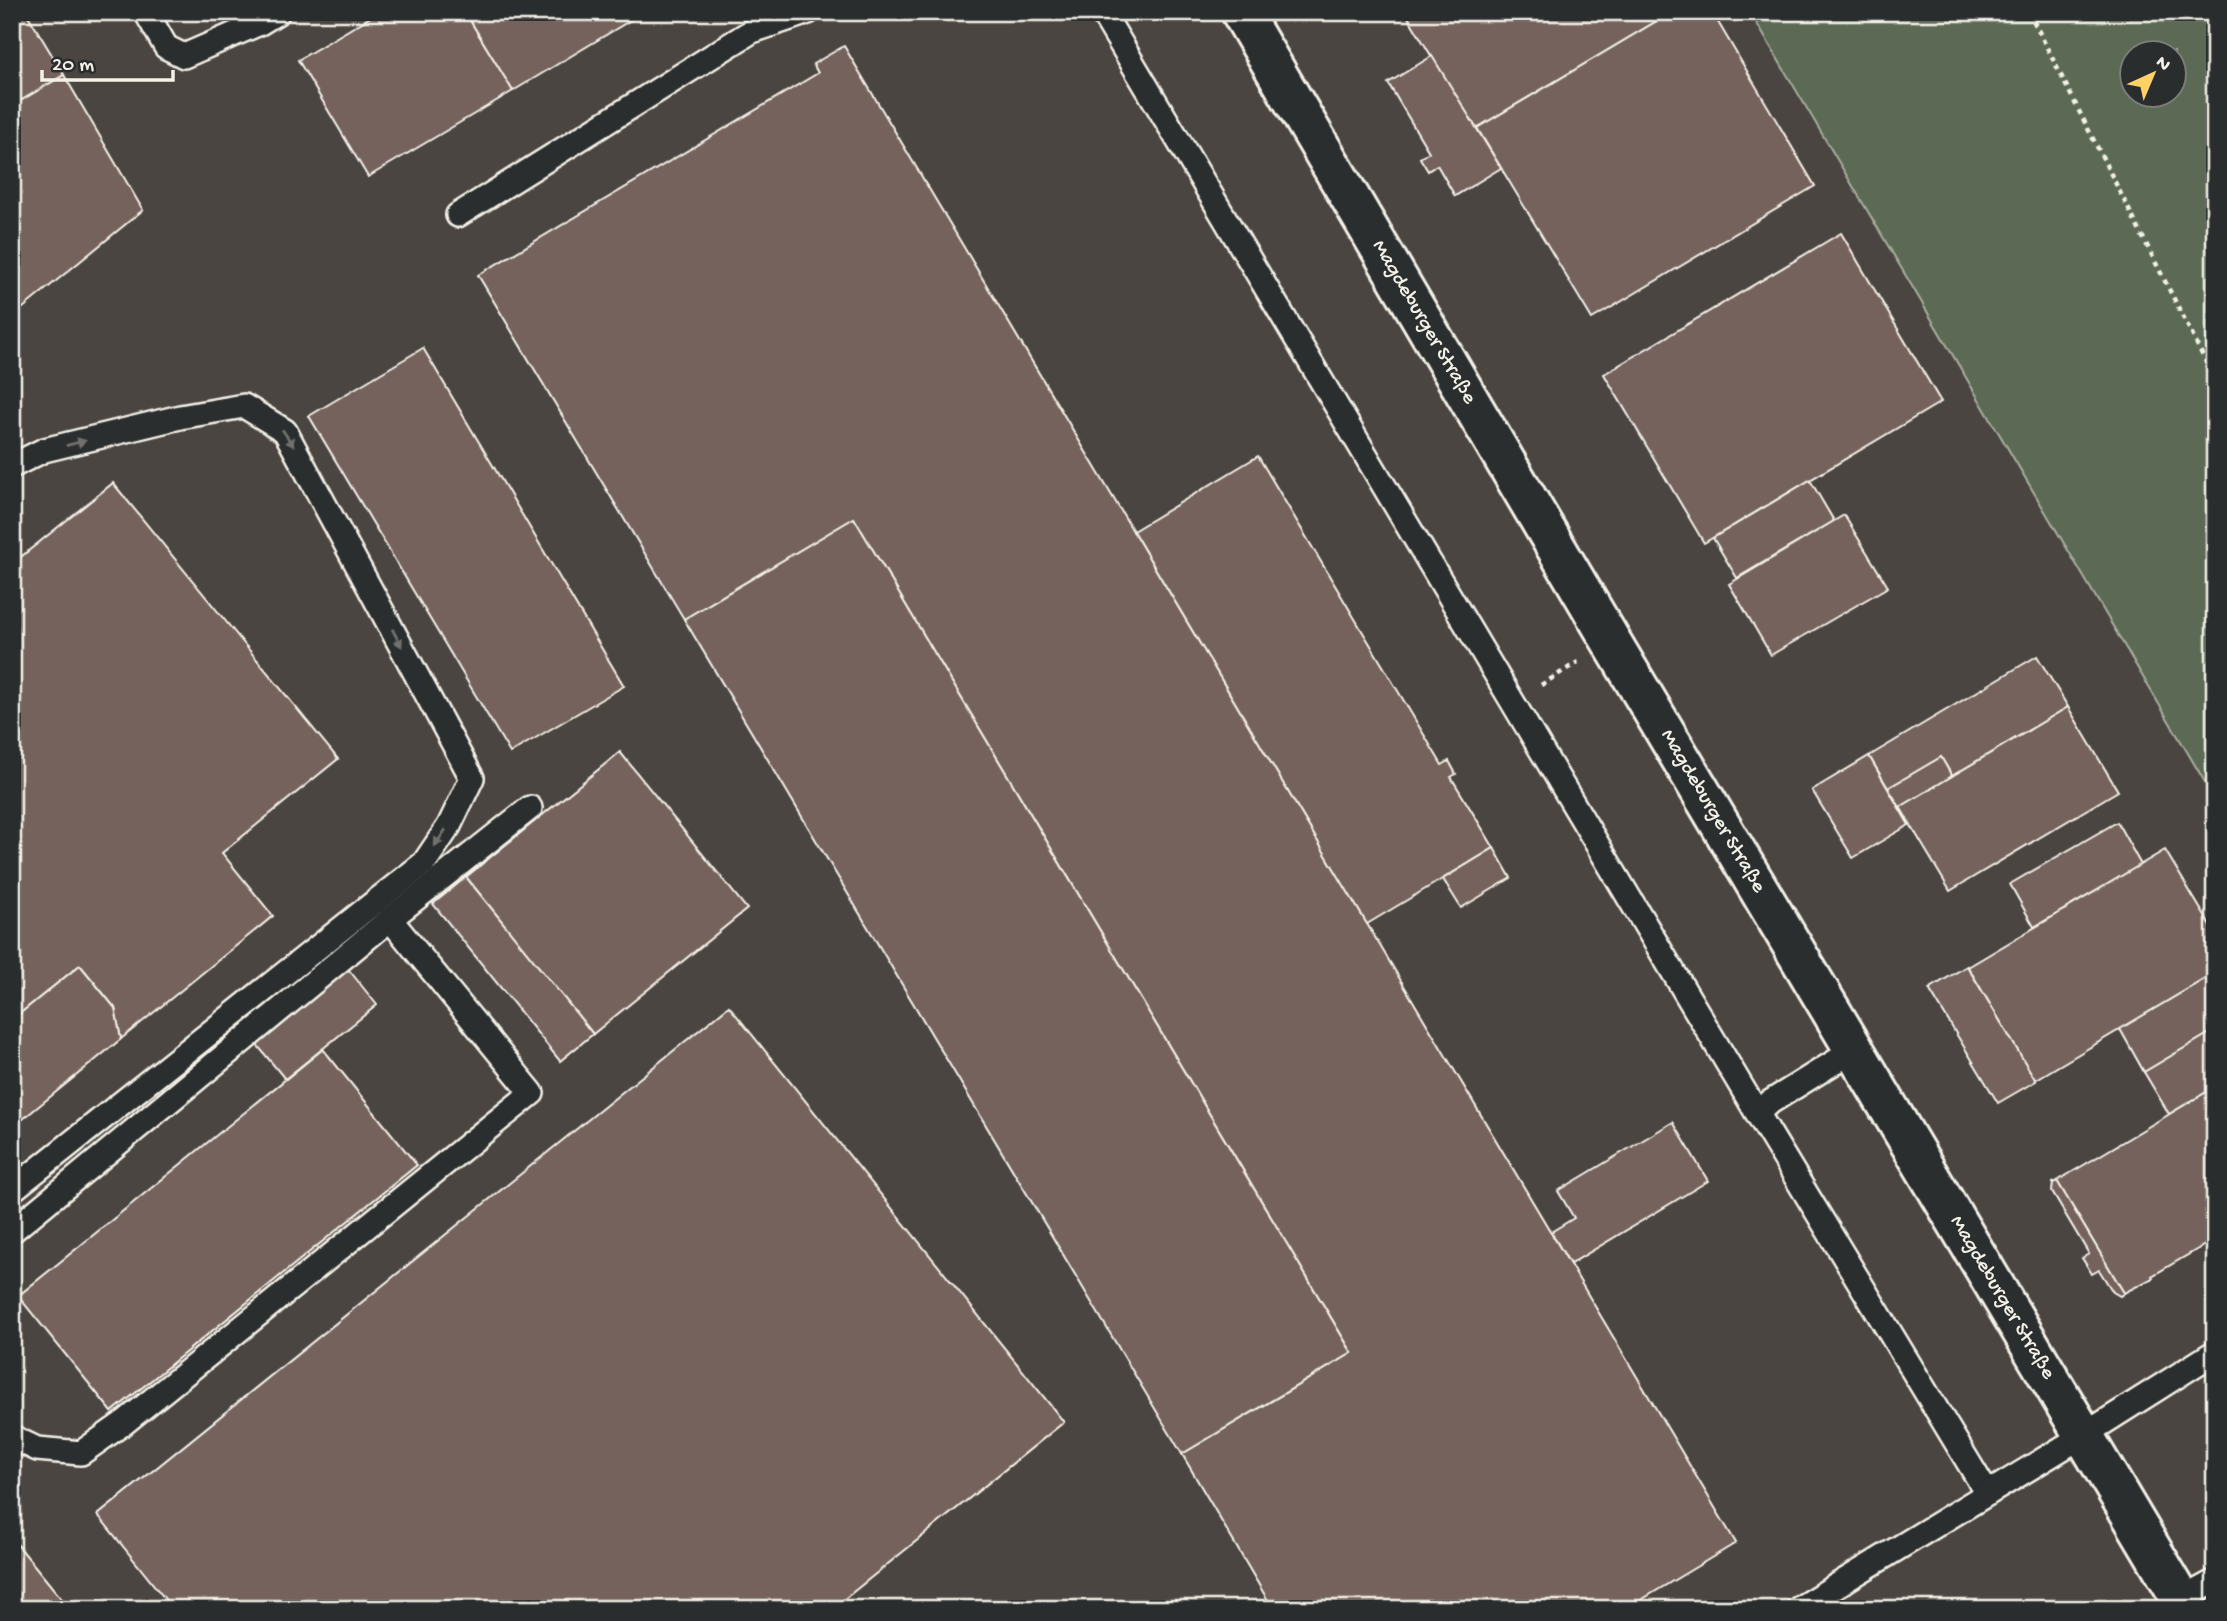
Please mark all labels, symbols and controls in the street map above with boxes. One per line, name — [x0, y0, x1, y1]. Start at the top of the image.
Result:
scale bar — [42, 38, 173, 82]
north arrow — [2118, 38, 2188, 108]
text: N — [2150, 52, 2175, 77]
text: 20 m — [52, 54, 94, 79]
street label: Magdeburger Straße — [1366, 236, 1482, 410]
one-way arrow — [281, 428, 294, 448]
one-way arrow — [65, 437, 87, 448]
one-way arrow — [390, 628, 402, 648]
street label: Magdeburger Straße — [1654, 725, 1771, 899]
one-way arrow — [434, 828, 447, 848]
street label: Magdeburger Straße — [1943, 1211, 2061, 1385]

